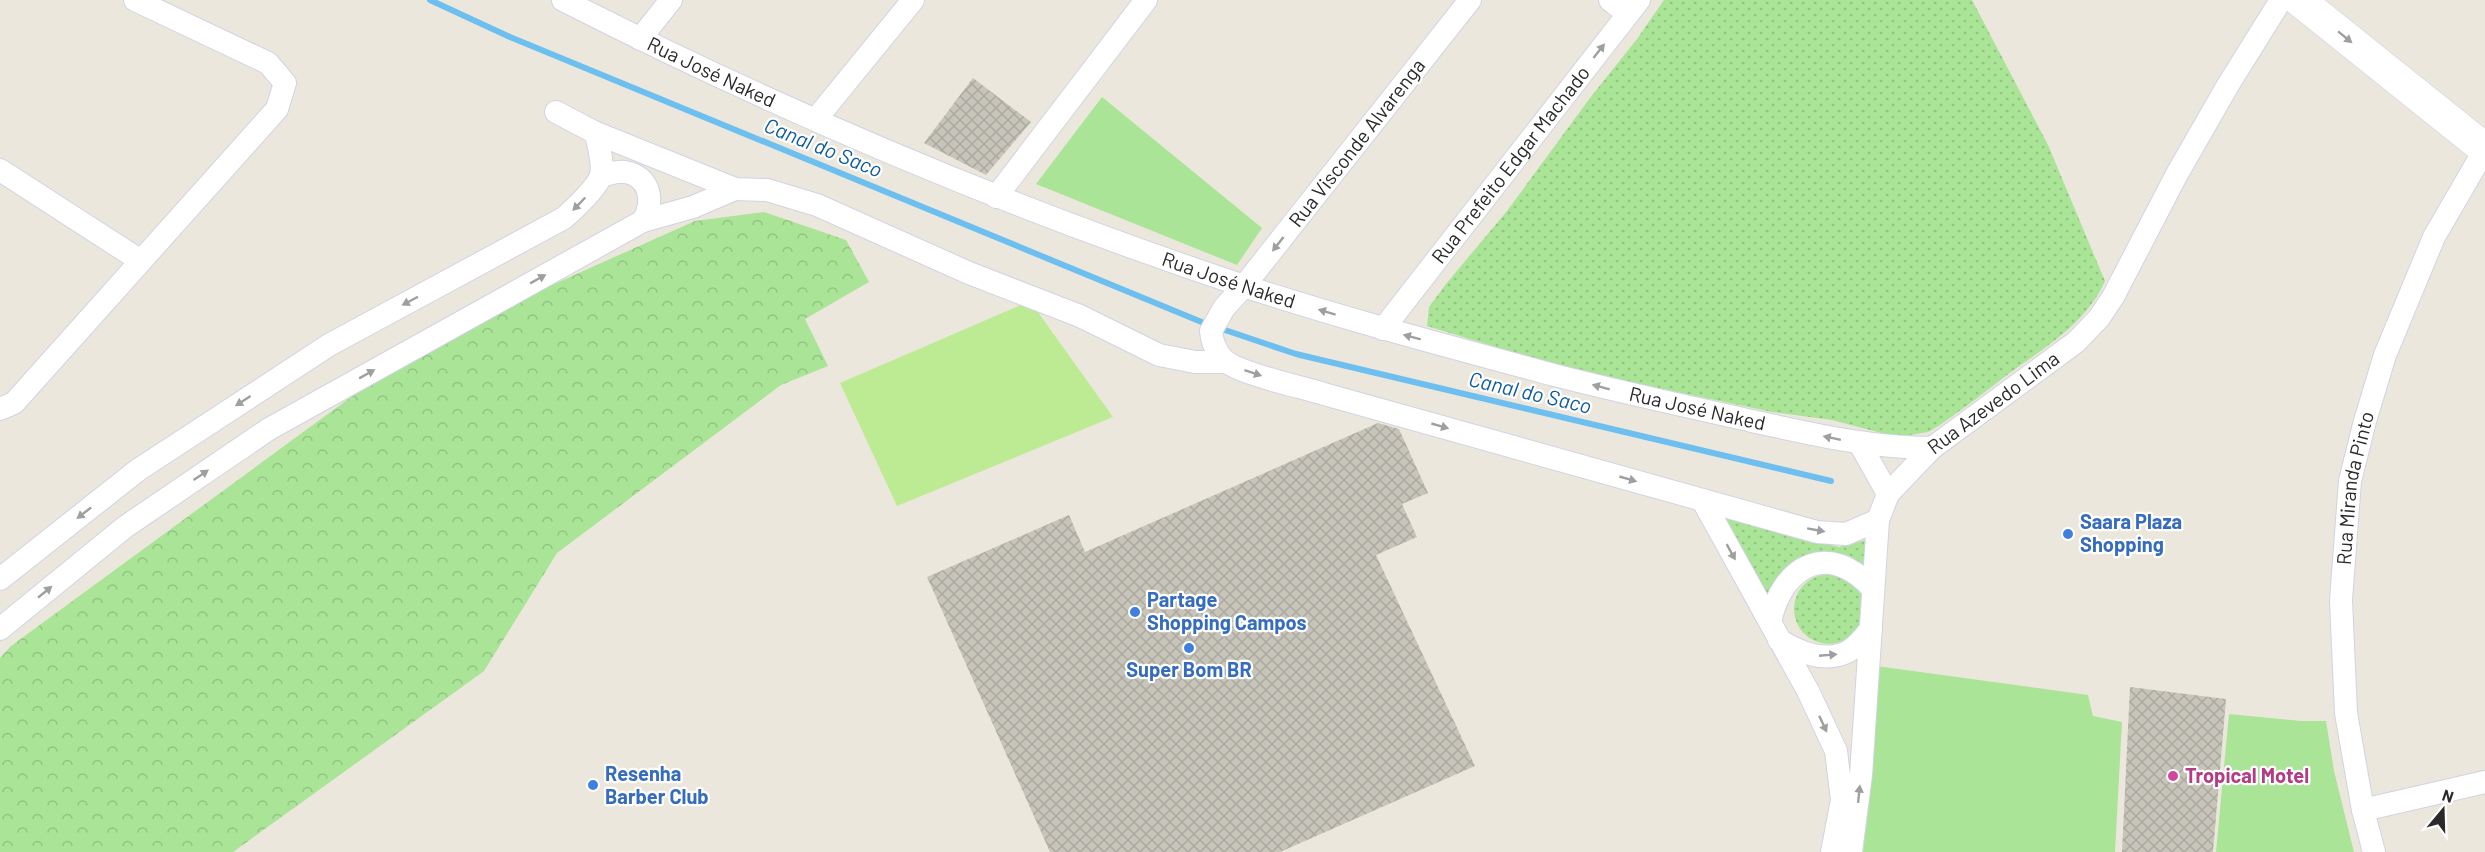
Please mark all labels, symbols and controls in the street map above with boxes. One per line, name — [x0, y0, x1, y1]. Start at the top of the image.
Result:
one-way arrow — [2337, 30, 2353, 43]
street label: Rua José Naked — [644, 31, 780, 112]
one-way arrow — [1593, 43, 1606, 59]
street label: Rua Visconde Alvarenga — [1283, 53, 1429, 231]
street label: Rua Prefeito Edgar Machado — [1426, 61, 1594, 268]
water label: Canal do Saco — [761, 112, 886, 182]
one-way arrow — [572, 196, 586, 210]
one-way arrow — [1272, 236, 1284, 251]
street label: Rua José Naked — [1159, 246, 1299, 313]
one-way arrow — [530, 274, 546, 285]
one-way arrow — [402, 296, 419, 306]
one-way arrow — [1318, 307, 1336, 316]
one-way arrow — [1403, 332, 1421, 341]
street label: Rua Azevedo Lima — [1922, 346, 2063, 458]
water label: Canal do Saco — [1467, 365, 1594, 418]
one-way arrow — [359, 369, 376, 379]
one-way arrow — [1244, 369, 1262, 378]
street label: Rua José Naked — [1627, 381, 1768, 435]
one-way arrow — [1591, 382, 1609, 391]
one-way arrow — [236, 395, 252, 407]
street label: Rua Miranda Pinto — [2331, 408, 2378, 566]
one-way arrow — [1431, 422, 1449, 432]
one-way arrow — [1822, 433, 1841, 442]
one-way arrow — [192, 469, 208, 481]
one-way arrow — [1619, 475, 1637, 485]
one-way arrow — [76, 506, 92, 519]
place label: Saara Plaza Shopping — [2080, 509, 2182, 556]
one-way arrow — [1807, 526, 1826, 535]
marker: Saara Plaza Shopping — [2061, 527, 2075, 541]
one-way arrow — [1726, 544, 1737, 560]
one-way arrow — [37, 586, 52, 599]
place label: Partage Shopping Campos — [1147, 587, 1307, 634]
marker: Partage Shopping Campos — [1128, 605, 1142, 619]
marker: Super Bom BR — [1182, 641, 1196, 655]
one-way arrow — [1819, 650, 1838, 659]
place label: Super Bom BR — [1126, 657, 1252, 681]
one-way arrow — [1819, 715, 1828, 732]
place label: Resenha Barber Club — [605, 761, 709, 808]
place label: Tropical Motel — [2185, 763, 2309, 787]
marker: Tropical Motel — [2166, 769, 2180, 783]
marker: Resenha Barber Club — [586, 778, 600, 792]
north arrow — [2413, 780, 2473, 840]
one-way arrow — [1854, 785, 1864, 804]
text: N — [2440, 785, 2456, 806]

